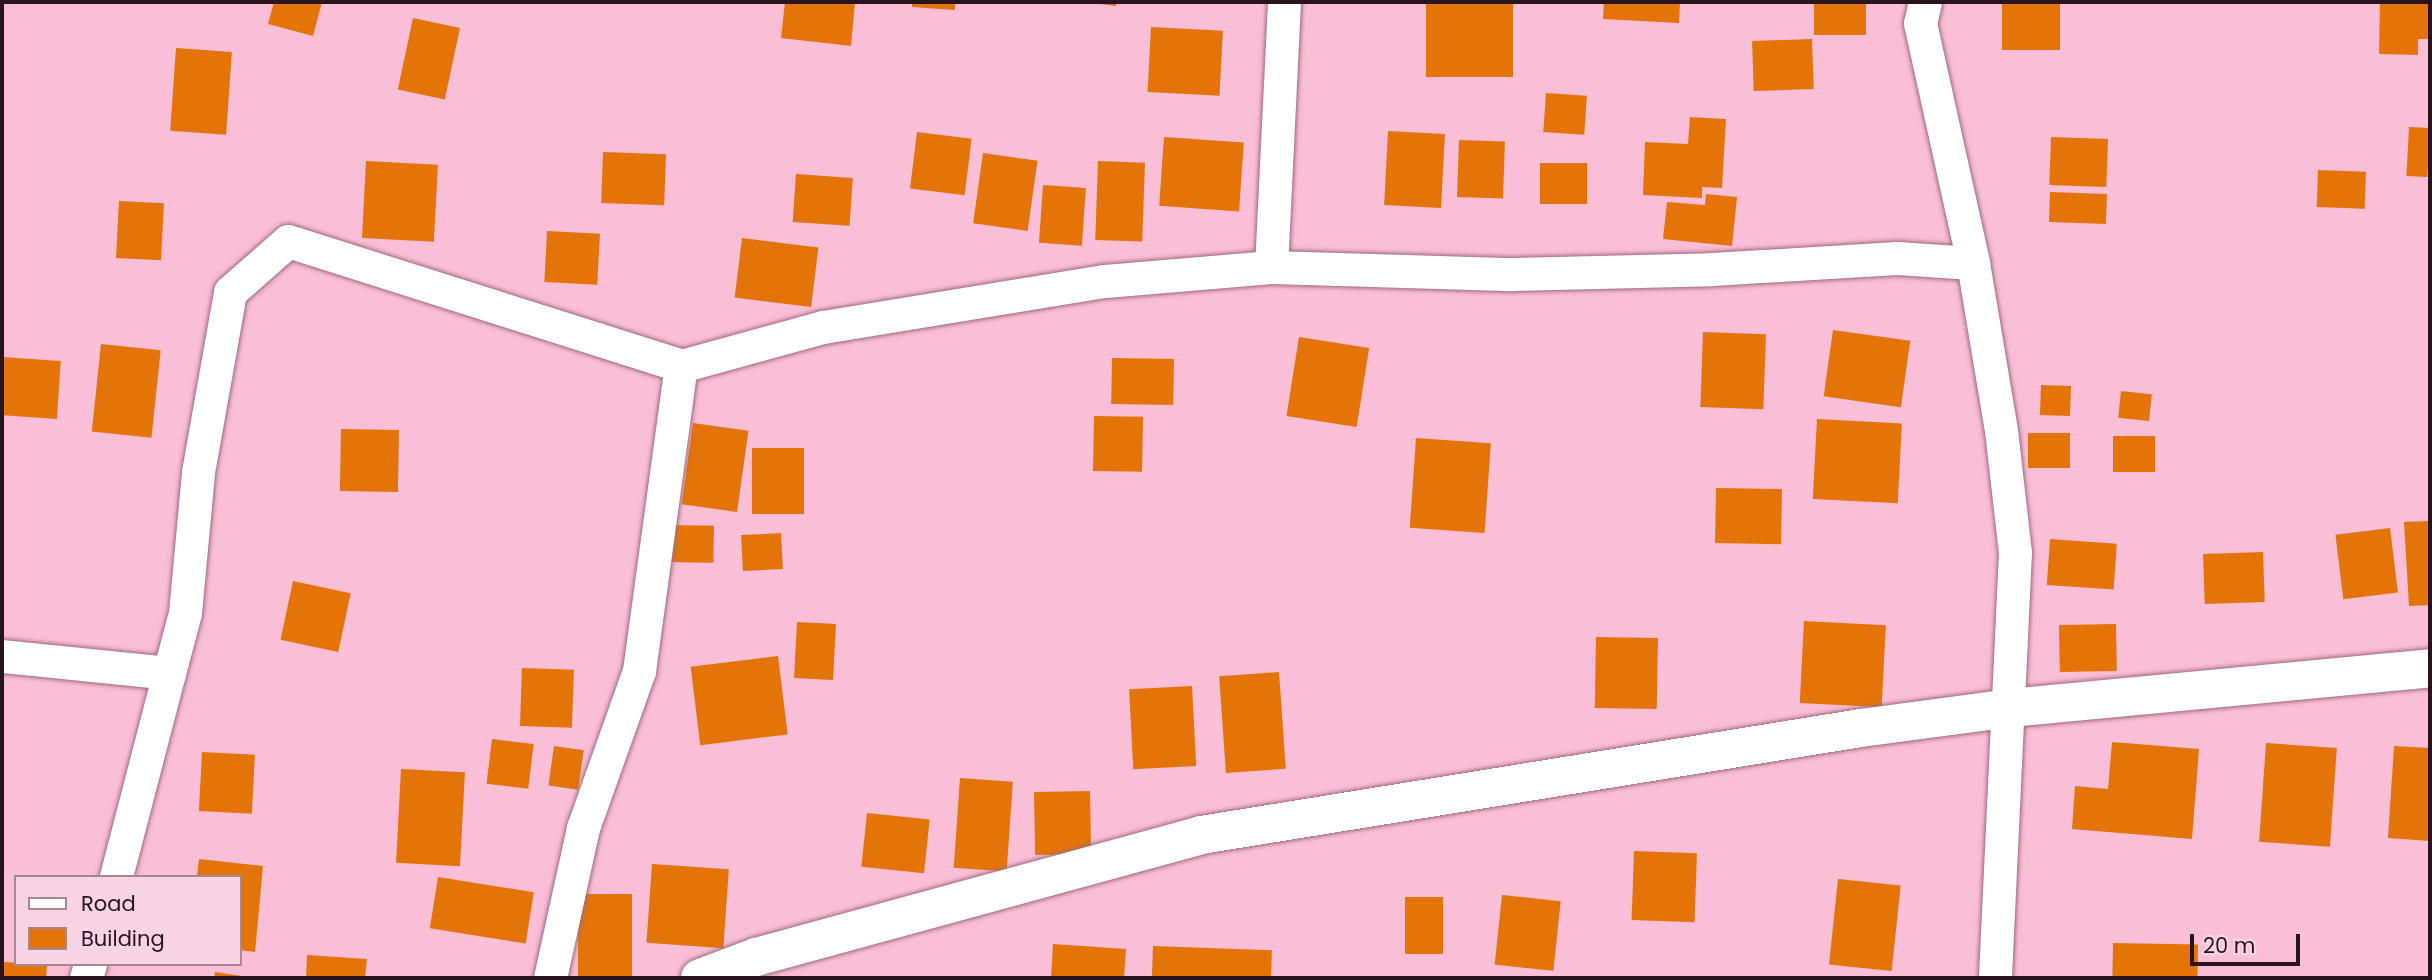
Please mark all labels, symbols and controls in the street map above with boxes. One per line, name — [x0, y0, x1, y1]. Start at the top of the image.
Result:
legend — [14, 875, 242, 966]
text: Road — [81, 889, 136, 918]
scale bar — [2194, 920, 2304, 964]
text: Building — [81, 924, 165, 953]
text: 20 m — [2203, 931, 2256, 960]

